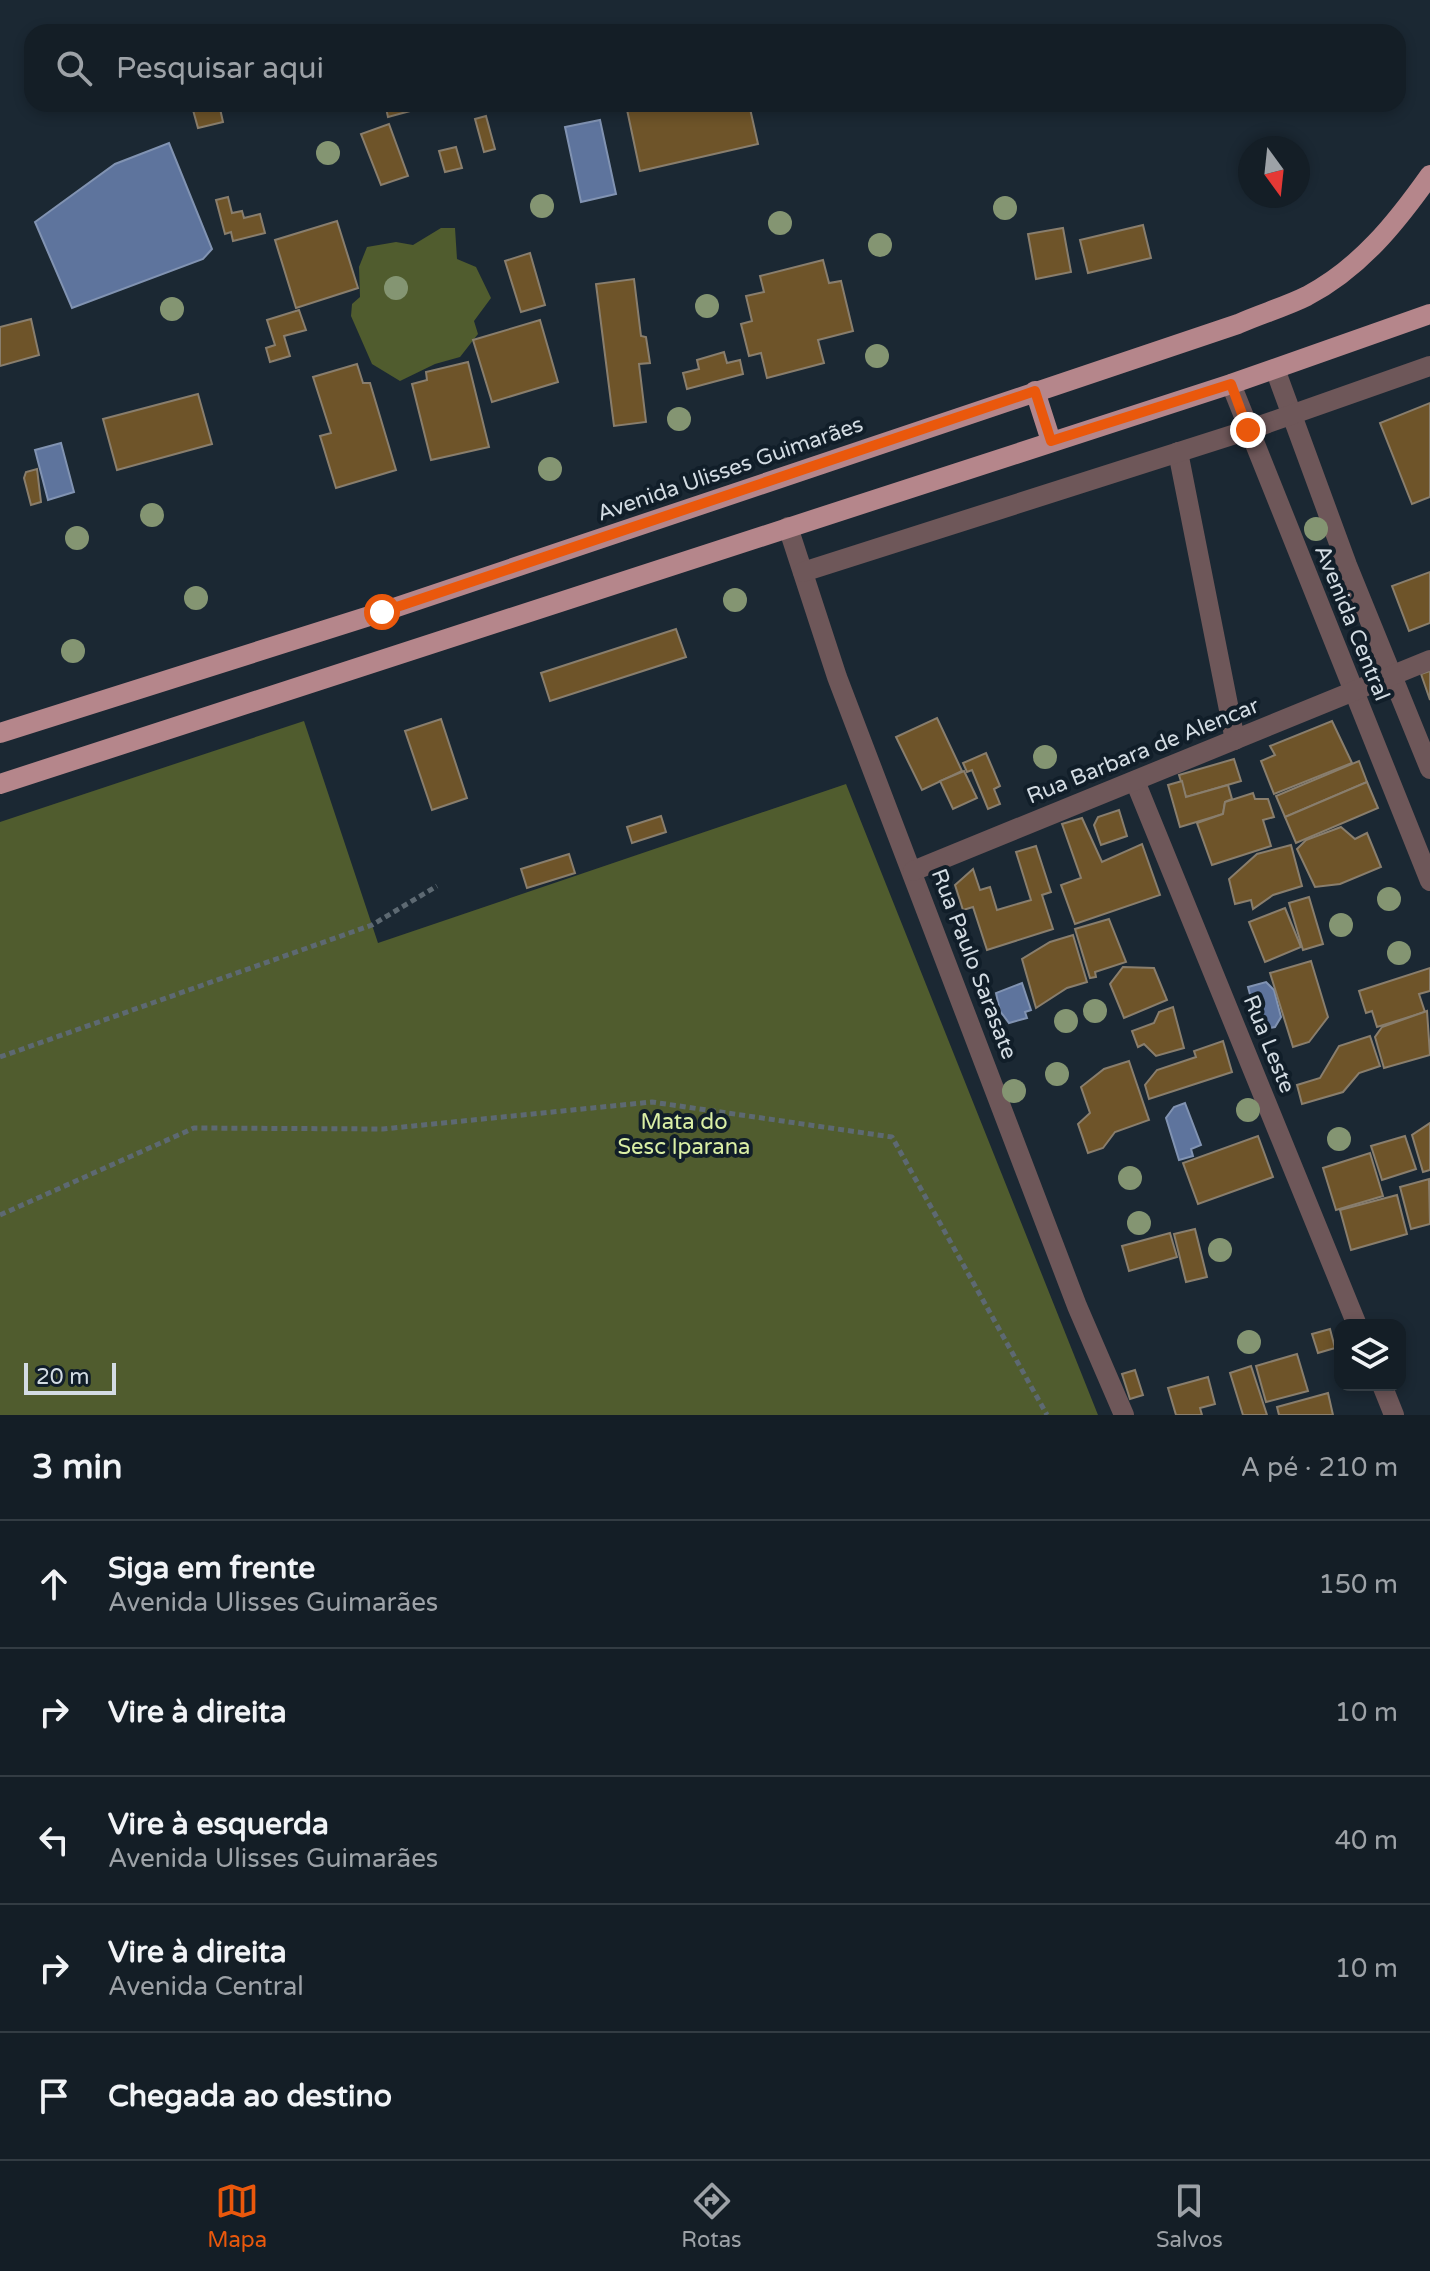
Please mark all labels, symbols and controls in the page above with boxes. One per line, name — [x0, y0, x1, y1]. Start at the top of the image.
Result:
search box — [24, 24, 1406, 112]
icon: search — [52, 46, 96, 90]
text: Pesquisar aqui — [116, 50, 324, 87]
north arrow — [1238, 136, 1310, 208]
street label: Avenida Ulisses Guimarães — [594, 411, 866, 527]
route end — [1230, 412, 1266, 448]
street label: Avenida Central — [1309, 541, 1395, 705]
route start — [364, 594, 400, 630]
street label: Rua Barbara de Alencar — [1023, 692, 1263, 810]
street label: Rua Paulo Sarasate — [926, 865, 1022, 1063]
street label: Rua Leste — [1238, 991, 1300, 1097]
park label: Mata do Sesc Iparana — [618, 1109, 750, 1160]
map controls — [1334, 1319, 1406, 1391]
button: layers — [1334, 1319, 1406, 1391]
scale bar — [24, 1359, 116, 1395]
text: 20 m — [36, 1364, 90, 1390]
text: 3 min — [32, 1447, 123, 1488]
text: A pé · 210 m — [1241, 1452, 1398, 1483]
text: Siga em frente — [108, 1550, 315, 1587]
icon: ahead — [32, 1562, 76, 1606]
text: 150 m — [1318, 1569, 1398, 1600]
text: Avenida Ulisses Guimarães — [108, 1587, 438, 1618]
icon: right — [32, 1690, 76, 1734]
text: Vire à direita — [108, 1694, 287, 1731]
text: 10 m — [1335, 1697, 1398, 1728]
text: Vire à esquerda — [108, 1806, 329, 1843]
icon: left — [32, 1818, 76, 1862]
text: 40 m — [1335, 1825, 1398, 1856]
text: Avenida Ulisses Guimarães — [108, 1843, 438, 1874]
text: Vire à direita — [108, 1934, 287, 1971]
icon: right — [32, 1946, 76, 1990]
text: 10 m — [1335, 1953, 1398, 1984]
text: Avenida Central — [108, 1971, 304, 2002]
icon: arrive — [32, 2074, 76, 2118]
text: Chegada ao destino — [108, 2078, 392, 2115]
tab: Mapa — [207, 2179, 267, 2253]
tab: Rotas — [681, 2179, 742, 2253]
tab: Salvos — [1156, 2179, 1223, 2253]

